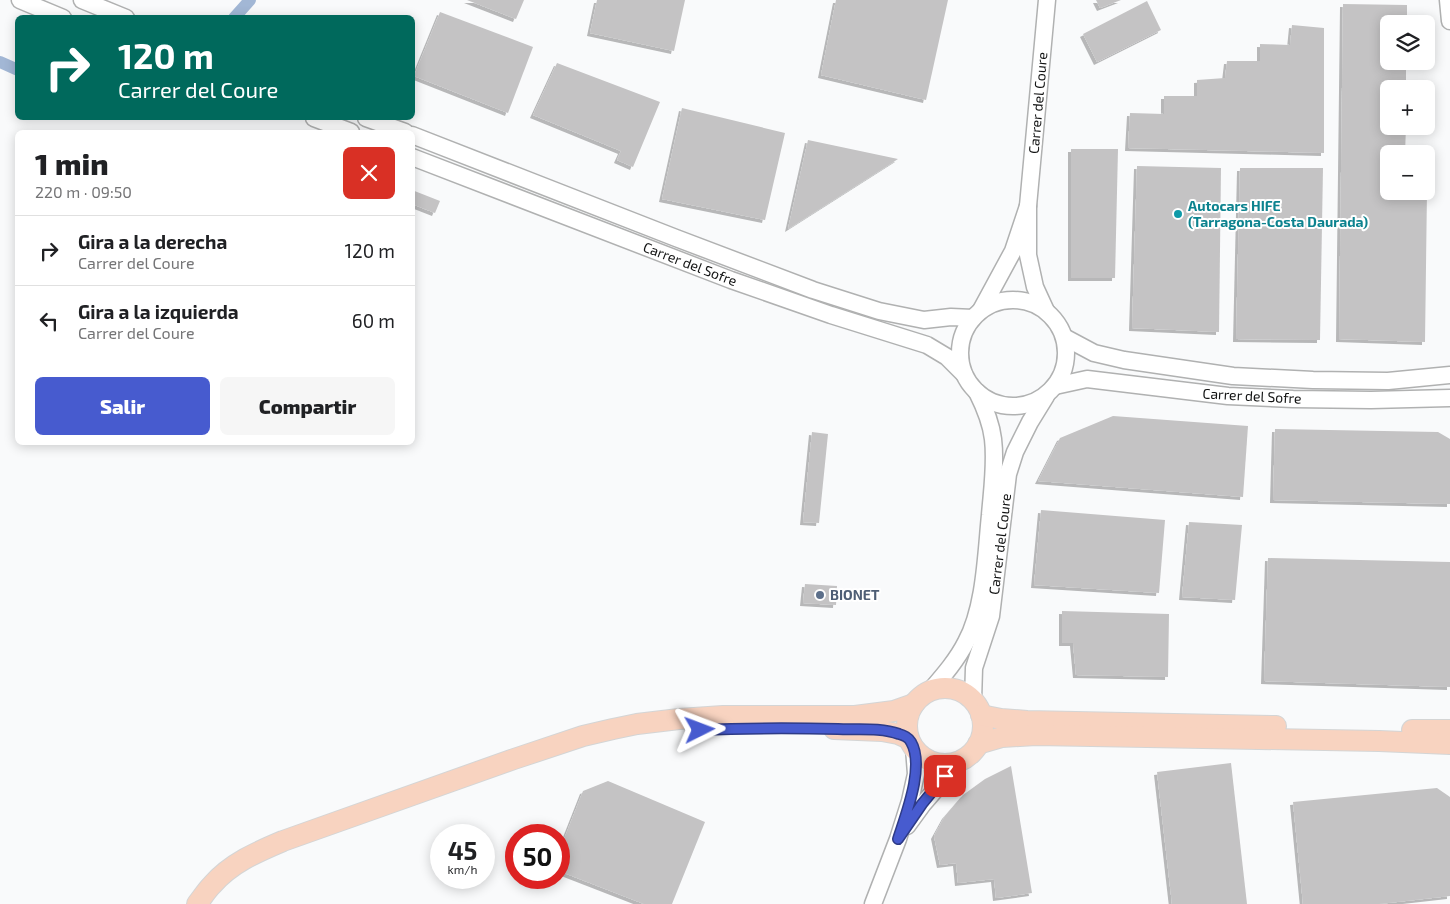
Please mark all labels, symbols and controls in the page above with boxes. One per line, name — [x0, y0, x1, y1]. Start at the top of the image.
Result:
map controls — [1380, 15, 1435, 200]
button: layers — [1380, 15, 1435, 70]
text: 120 m — [118, 34, 214, 76]
icon: right — [35, 35, 100, 100]
street label: Carrer del Coure — [1025, 51, 1050, 155]
text: Carrer del Coure — [118, 76, 278, 102]
button: + — [1380, 80, 1435, 135]
text: 1 min — [35, 145, 109, 181]
button: − — [1380, 145, 1435, 200]
button: close — [343, 147, 395, 199]
text: 220 m · 09:50 — [35, 182, 132, 201]
place label: Autocars HIFE (Tarragona-Costa Daurada) — [1188, 197, 1368, 230]
marker: Autocars HIFE (Tarragona-Costa Daurada) — [1172, 208, 1184, 220]
text: Gira a la derecha — [78, 230, 227, 253]
icon: right — [35, 237, 63, 265]
street label: Carrer del Sofre — [641, 238, 740, 289]
text: 120 m — [344, 239, 395, 262]
text: Carrer del Coure — [78, 253, 195, 272]
text: Gira a la izquierda — [78, 300, 239, 323]
icon: left — [35, 307, 63, 335]
text: 60 m — [352, 309, 395, 332]
text: Carrer del Coure — [78, 323, 195, 342]
button: Salir — [35, 377, 210, 435]
button: Compartir — [220, 377, 395, 435]
street label: Carrer del Sofre — [1202, 384, 1302, 407]
street label: Carrer del Coure — [985, 492, 1014, 596]
place label: BIONET — [830, 586, 880, 603]
marker: BIONET — [814, 589, 826, 601]
position arrow — [673, 703, 725, 755]
pin — [924, 755, 966, 797]
icon: arrive — [931, 762, 959, 790]
speed limit sign: 50 — [505, 824, 570, 889]
text: 45 — [448, 835, 477, 865]
text: km/h — [448, 862, 477, 876]

